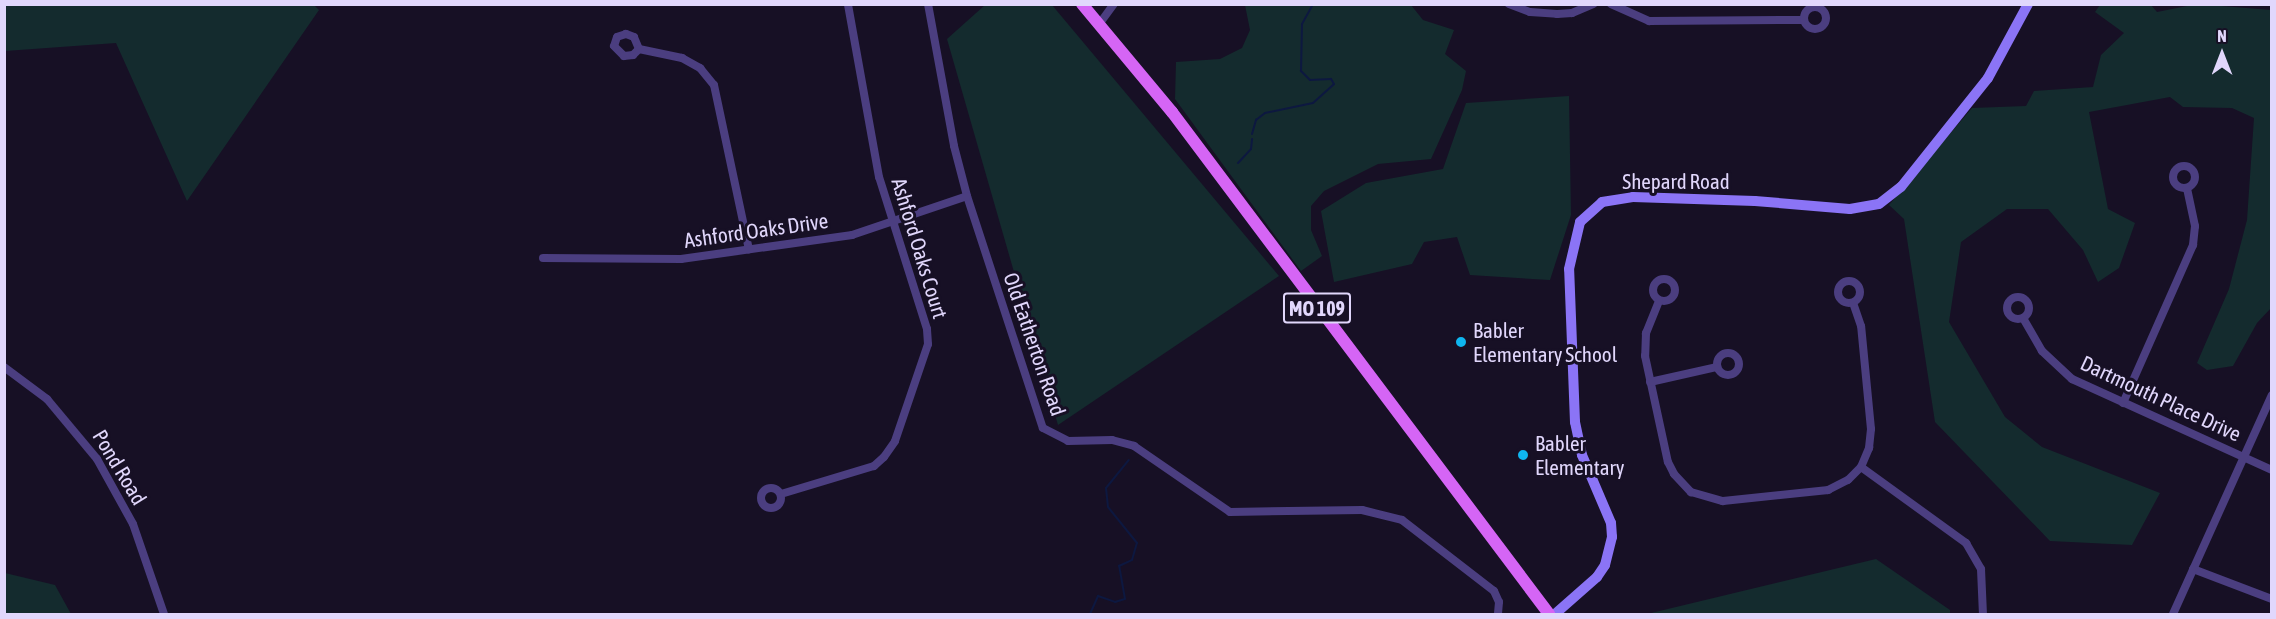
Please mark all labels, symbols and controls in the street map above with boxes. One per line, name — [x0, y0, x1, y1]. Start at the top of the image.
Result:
north arrow — [2192, 24, 2252, 84]
text: N — [2217, 27, 2227, 45]
street label: Shepard Road — [1622, 168, 1730, 194]
street label: Ashford Oaks Court — [887, 175, 953, 321]
street label: Ashford Oaks Drive — [683, 207, 829, 253]
street label: Old Eatherton Road — [999, 269, 1071, 419]
road number: MO 109 — [1282, 291, 1352, 325]
place label: Babler Elementary School — [1473, 317, 1617, 367]
marker: Babler Elementary School — [1454, 335, 1468, 349]
street label: Dartmouth Place Drive — [2077, 350, 2245, 446]
street label: Pond Road — [88, 425, 152, 509]
place label: Babler Elementary — [1535, 430, 1624, 480]
marker: Babler Elementary — [1516, 448, 1530, 462]

